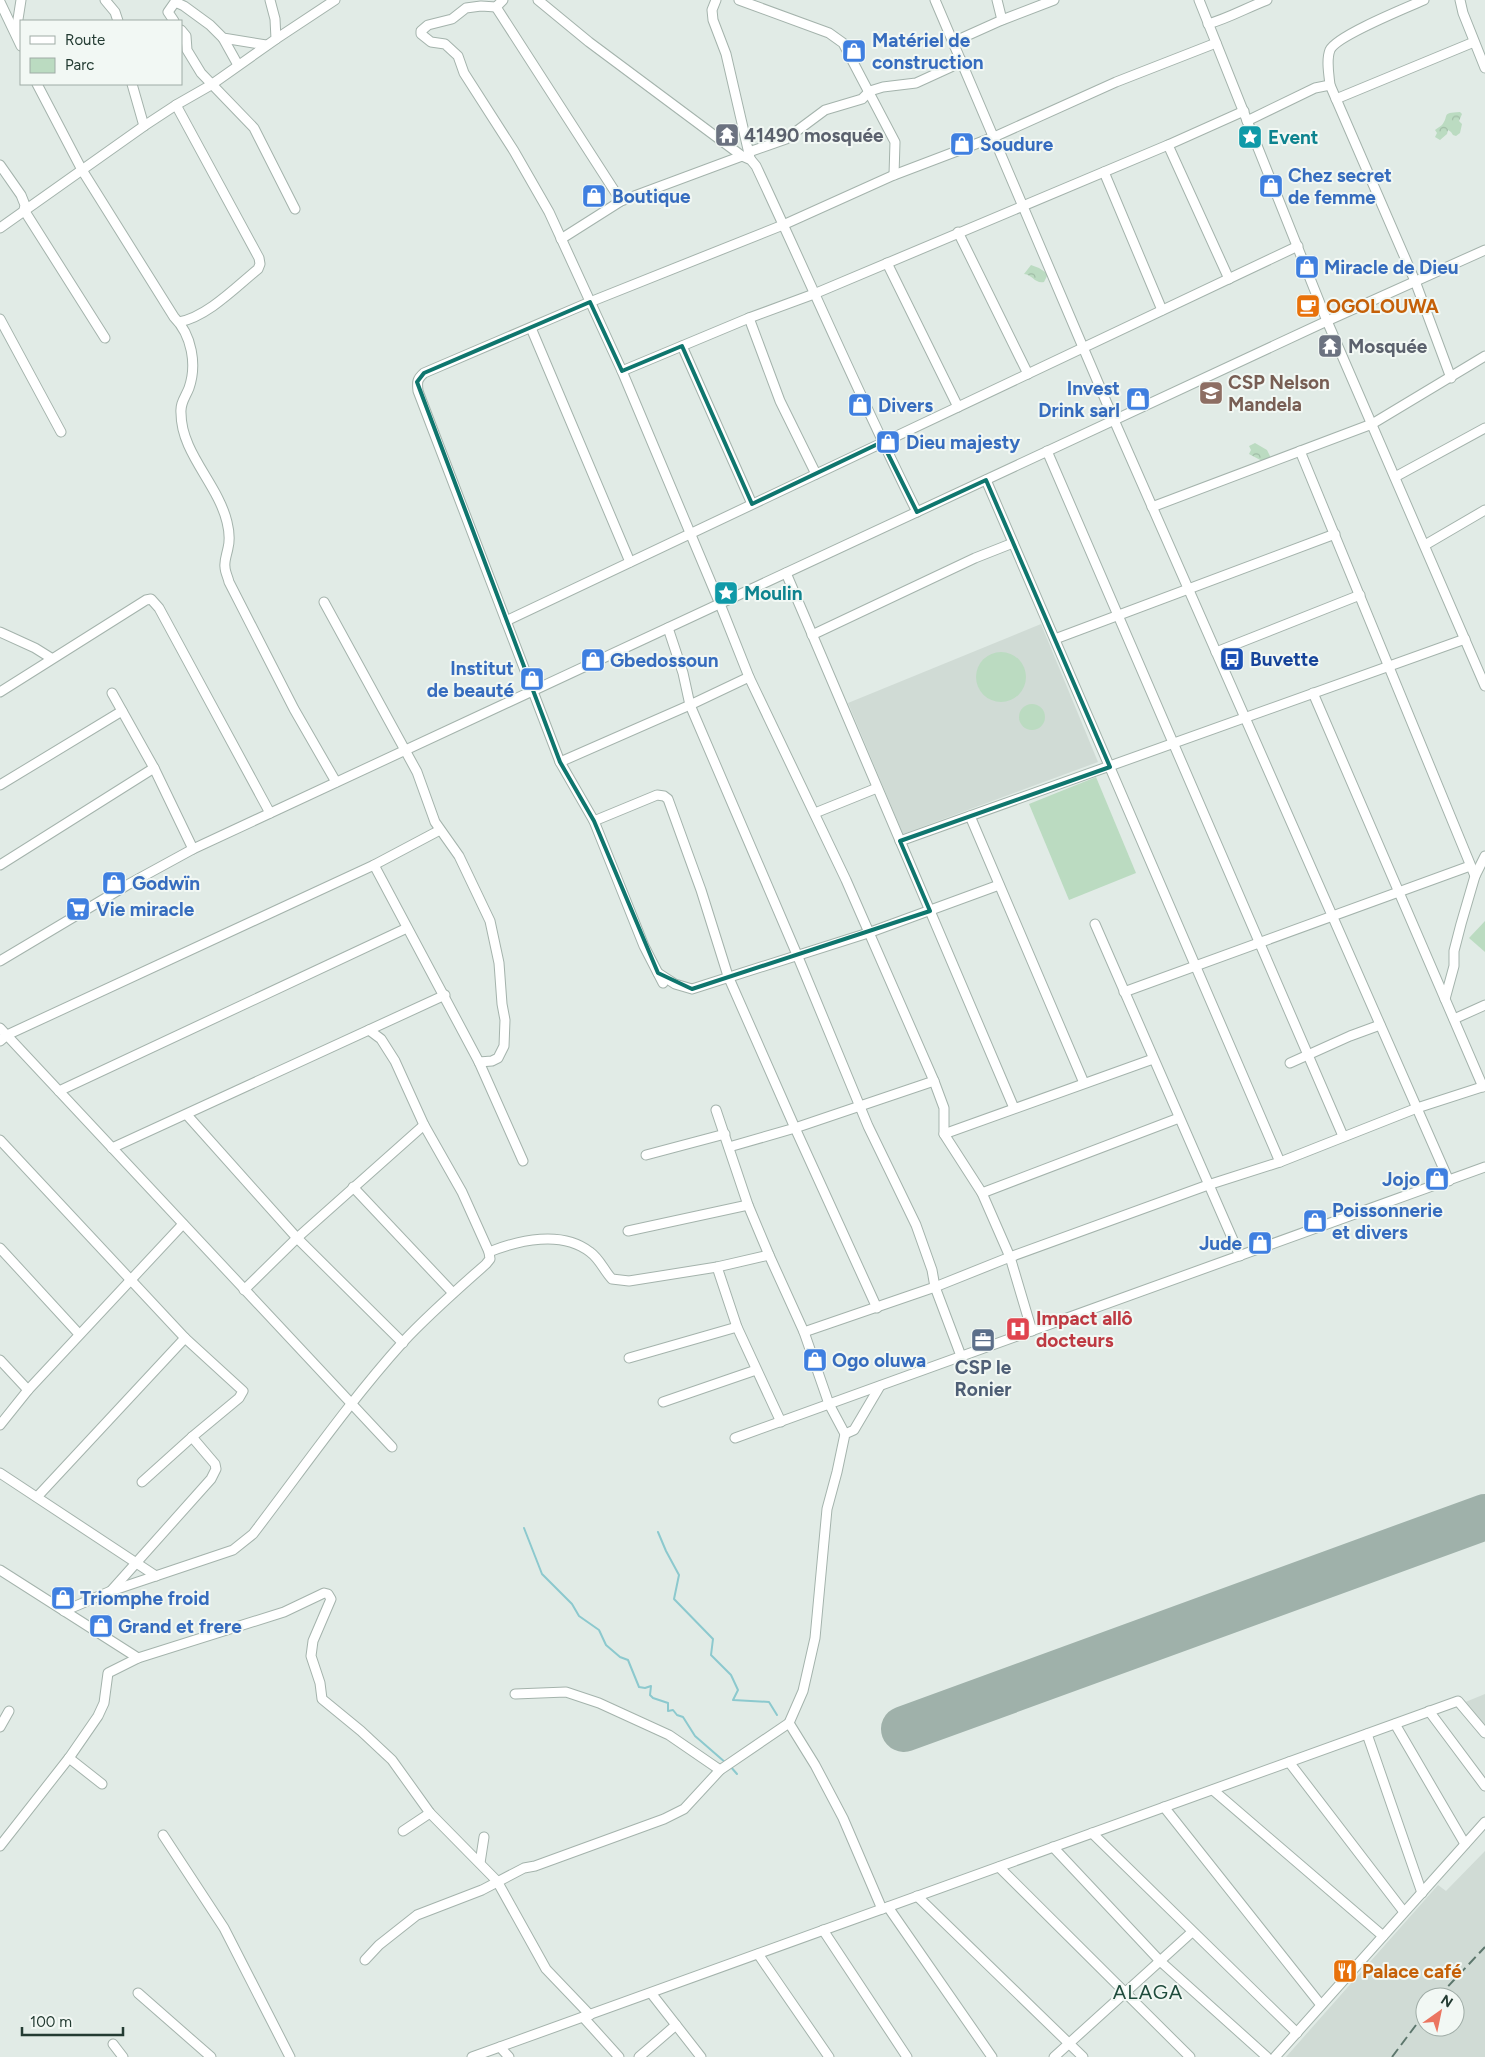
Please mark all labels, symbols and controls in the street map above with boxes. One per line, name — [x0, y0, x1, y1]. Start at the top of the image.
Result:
legend — [20, 20, 182, 85]
place label: Matériel de construction — [872, 29, 984, 74]
text: Route — [65, 31, 105, 49]
shop icon: Matériel de construction — [841, 38, 867, 64]
text: Parc — [65, 56, 94, 74]
temple icon: 41490 mosquée — [714, 122, 740, 148]
place label: 41490 mosquée — [744, 124, 884, 147]
place icon: Event — [1237, 124, 1263, 150]
place label: Event — [1268, 126, 1319, 149]
shop icon: Soudure — [949, 131, 975, 157]
place label: Soudure — [980, 133, 1054, 156]
place label: Chez secret de femme — [1288, 164, 1392, 209]
shop icon: Chez secret de femme — [1258, 173, 1284, 199]
shop icon: Boutique — [581, 183, 607, 209]
place label: Boutique — [612, 185, 691, 208]
shop icon: Miracle de Dieu — [1294, 254, 1320, 280]
place label: Miracle de Dieu — [1324, 256, 1459, 279]
cafe icon: OGOLOUWA — [1295, 293, 1321, 319]
place label: OGOLOUWA — [1326, 295, 1439, 318]
temple icon: Mosquée — [1317, 333, 1343, 359]
place label: Mosquée — [1348, 335, 1428, 358]
place label: CSP Nelson Mandela — [1228, 371, 1330, 416]
place label: Invest Drink sarl — [1038, 377, 1120, 422]
school or university icon: CSP Nelson Mandela — [1198, 380, 1224, 406]
shop icon: Invest Drink sarl — [1125, 386, 1151, 412]
shop icon: Divers — [847, 392, 873, 418]
place label: Divers — [878, 394, 933, 417]
shop icon: Dieu majesty — [875, 429, 901, 455]
place label: Dieu majesty — [906, 431, 1020, 454]
place icon: Moulin — [713, 580, 739, 606]
place label: Moulin — [744, 582, 803, 605]
bus stop icon: Buvette — [1219, 646, 1245, 672]
shop icon: Gbedossoun — [580, 647, 606, 673]
place label: Buvette — [1250, 648, 1319, 671]
place label: Gbedossoun — [610, 649, 719, 672]
place label: Institut de beauté — [427, 657, 514, 702]
shop icon: Institut de beauté — [519, 666, 545, 692]
shop icon: Godwïn — [101, 870, 127, 896]
place label: Godwïn — [132, 872, 200, 895]
supermarket icon: Vie miracle — [65, 896, 91, 922]
place label: Vie miracle — [96, 898, 195, 921]
shop icon: Jojo — [1424, 1166, 1450, 1192]
place label: Jojo — [1382, 1168, 1420, 1191]
place label: Poissonnerie et divers — [1332, 1199, 1443, 1244]
shop icon: Poissonnerie et divers — [1302, 1208, 1328, 1234]
shop icon: Jude — [1247, 1230, 1273, 1256]
place label: Jude — [1199, 1232, 1242, 1255]
place label: Impact allô docteurs — [1036, 1307, 1133, 1352]
hospital icon: Impact allô docteurs — [1005, 1316, 1031, 1342]
office icon: CSP le Ronier — [970, 1327, 996, 1353]
shop icon: Ogo oluwa — [802, 1347, 828, 1373]
place label: Ogo oluwa — [832, 1349, 926, 1372]
place label: CSP le Ronier — [955, 1356, 1012, 1401]
shop icon: Triomphe froid — [50, 1585, 76, 1611]
place label: Triomphe froid — [80, 1587, 209, 1610]
shop icon: Grand et frere — [88, 1613, 114, 1639]
place label: Grand et frere — [118, 1615, 242, 1638]
restaurant icon: Palace café — [1332, 1958, 1358, 1984]
place label: Palace café — [1362, 1960, 1462, 1983]
district label: ALAGA — [1113, 1980, 1183, 2004]
north arrow — [1415, 1987, 1465, 2037]
text: N — [1438, 1991, 1456, 2012]
scale bar — [22, 2004, 124, 2036]
text: 100 m — [30, 2013, 72, 2031]

